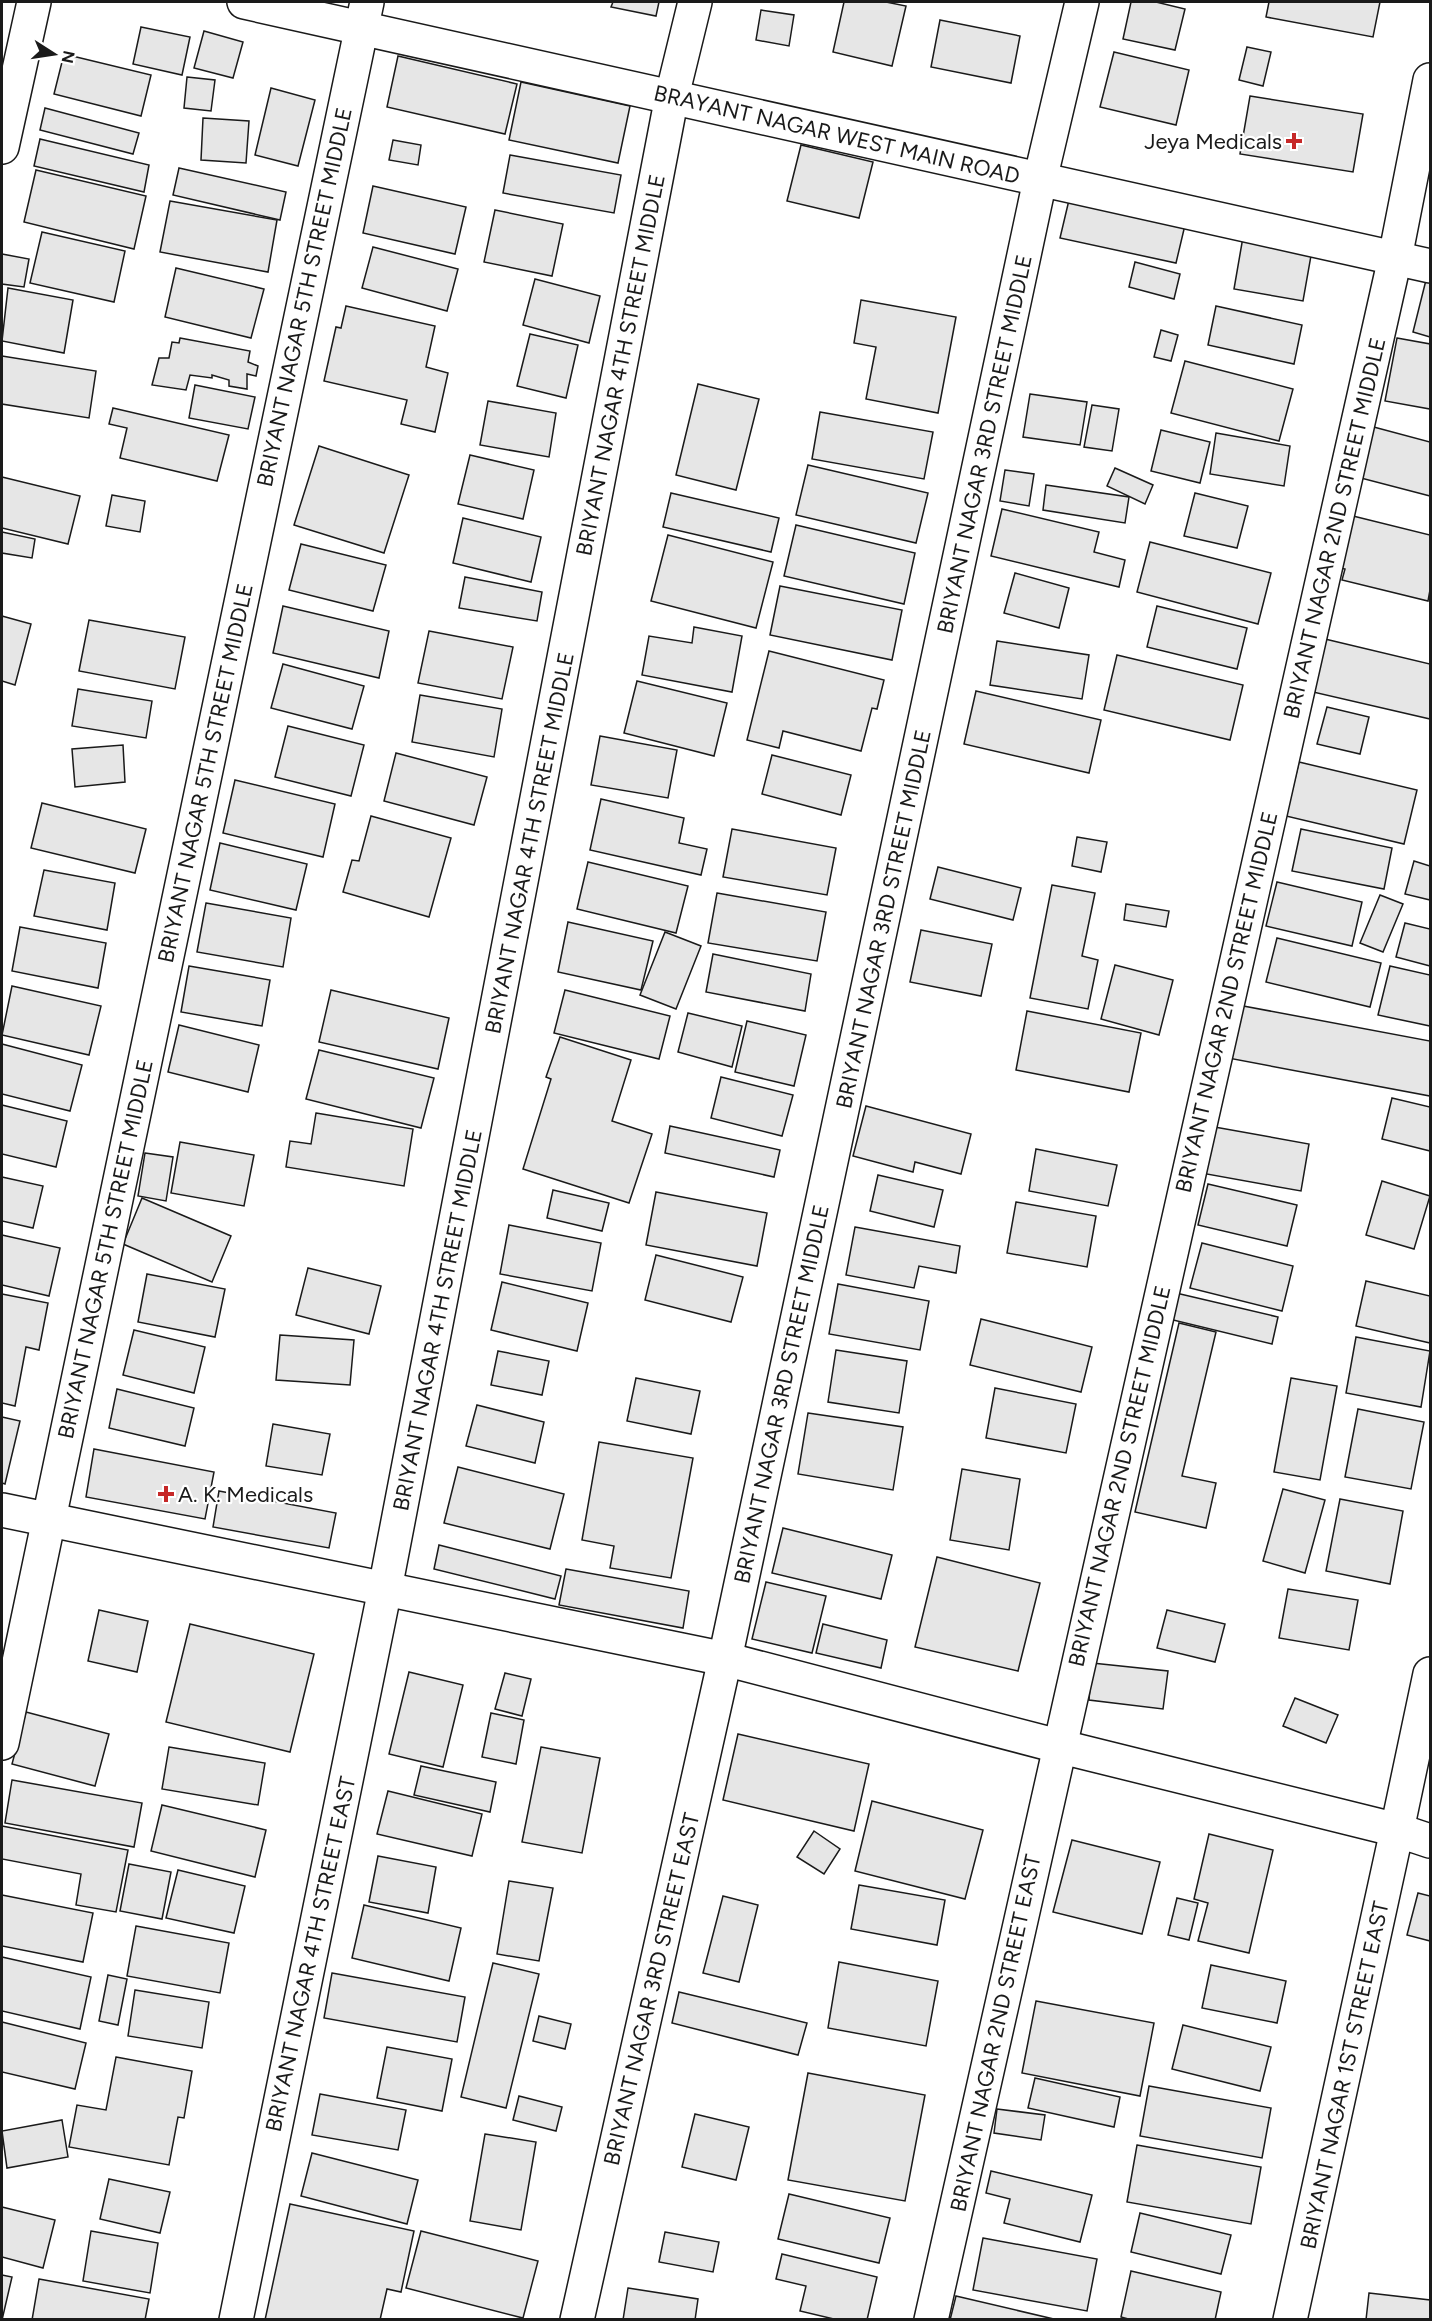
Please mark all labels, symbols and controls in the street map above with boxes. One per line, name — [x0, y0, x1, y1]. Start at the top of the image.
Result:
north arrow — [24, 24, 84, 84]
text: N — [58, 49, 79, 65]
street label: BRAYANT NAGAR WEST MAIN ROAD — [651, 79, 1023, 190]
street label: BRIYANT NAGAR 5TH STREET MIDDLE — [251, 105, 358, 489]
place label: Jeya Medicals — [1144, 128, 1282, 155]
marker: Jeya Medicals — [1287, 134, 1301, 148]
street label: BRIYANT NAGAR 4TH STREET MIDDLE — [570, 172, 671, 558]
street label: BRIYANT NAGAR 3RD STREET MIDDLE — [931, 252, 1038, 636]
street label: BRIYANT NAGAR 2ND STREET MIDDLE — [1277, 335, 1392, 721]
street label: BRIYANT NAGAR 5TH STREET MIDDLE — [152, 581, 259, 965]
street label: BRIYANT NAGAR 4TH STREET MIDDLE — [479, 650, 580, 1036]
street label: BRIYANT NAGAR 3RD STREET MIDDLE — [830, 727, 937, 1111]
street label: BRIYANT NAGAR 2ND STREET MIDDLE — [1169, 809, 1284, 1195]
street label: BRIYANT NAGAR 5TH STREET MIDDLE — [52, 1057, 159, 1441]
street label: BRIYANT NAGAR 4TH STREET MIDDLE — [387, 1127, 488, 1513]
street label: BRIYANT NAGAR 3RD STREET MIDDLE — [728, 1202, 835, 1586]
street label: BRIYANT NAGAR 2ND STREET MIDDLE — [1062, 1283, 1177, 1669]
place label: A. K. Medicals — [178, 1481, 313, 1508]
marker: A. K. Medicals — [159, 1487, 173, 1501]
street label: BRIYANT NAGAR 4TH STREET EAST — [260, 1774, 361, 2134]
street label: BRIYANT NAGAR 3RD STREET EAST — [598, 1810, 705, 2168]
street label: BRIYANT NAGAR 2ND STREET EAST — [944, 1852, 1047, 2214]
street label: BRIYANT NAGAR 1ST STREET EAST — [1294, 1899, 1395, 2251]

